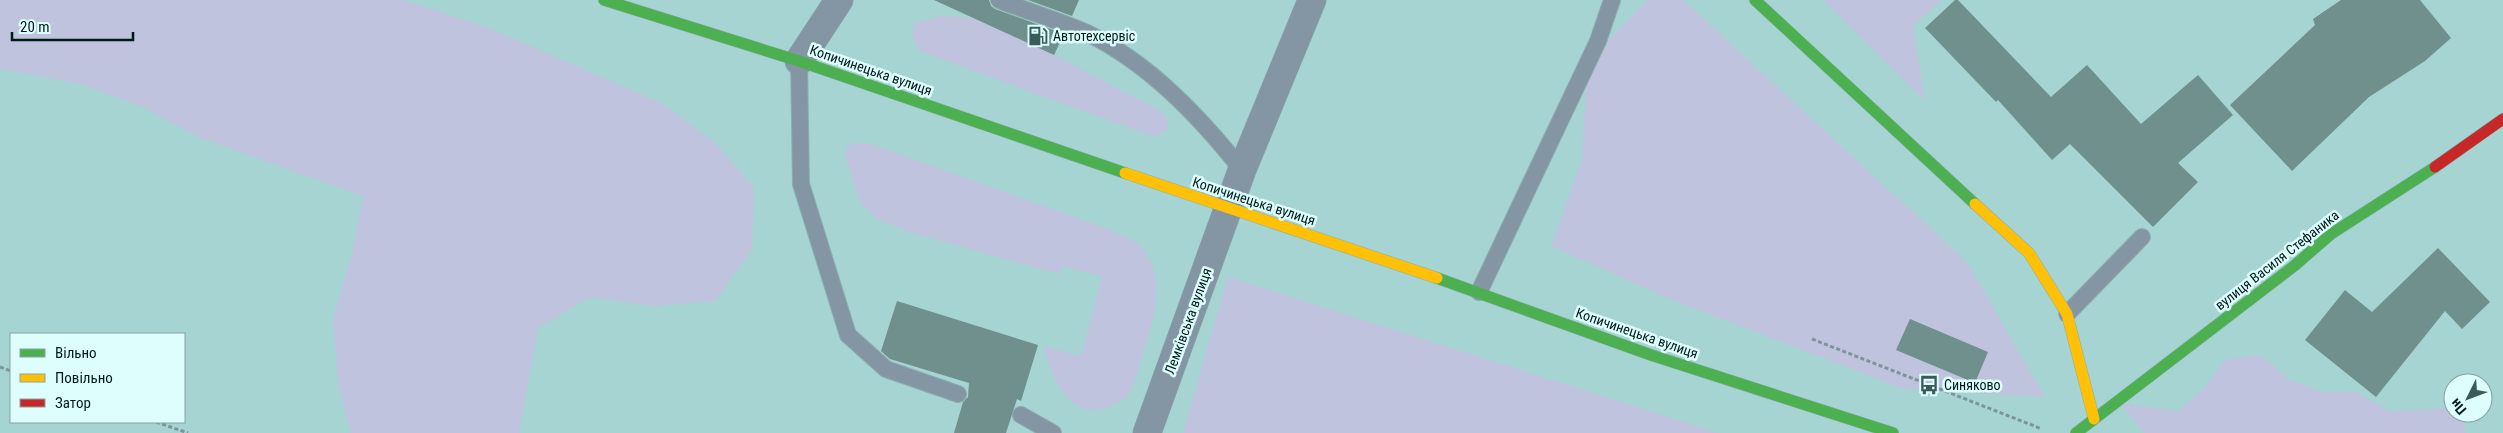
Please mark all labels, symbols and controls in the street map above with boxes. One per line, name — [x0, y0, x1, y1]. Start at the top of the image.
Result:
scale bar — [12, 10, 134, 42]
text: 20 m — [20, 18, 50, 36]
fuel station icon: Автотехсервіс — [1027, 25, 1049, 47]
place label: Автотехсервіс — [1053, 28, 1135, 44]
street label: Копичинецька вулиця — [808, 42, 934, 98]
street label: Копичинецька вулиця — [1191, 174, 1317, 228]
street label: вулиця Василя Стефаника — [2212, 207, 2342, 313]
street label: Лемківська вулиця — [1161, 266, 1215, 376]
street label: Копичинецька вулиця — [1574, 305, 1700, 361]
legend — [10, 333, 185, 423]
text: Вільно — [55, 344, 97, 362]
text: Повільно — [55, 369, 113, 387]
north arrow — [2443, 373, 2493, 423]
bus stop icon: Синяково — [1918, 374, 1940, 396]
place label: Синяково — [1944, 377, 2001, 393]
text: Затор — [55, 394, 91, 412]
text: Пн — [2447, 396, 2470, 418]

